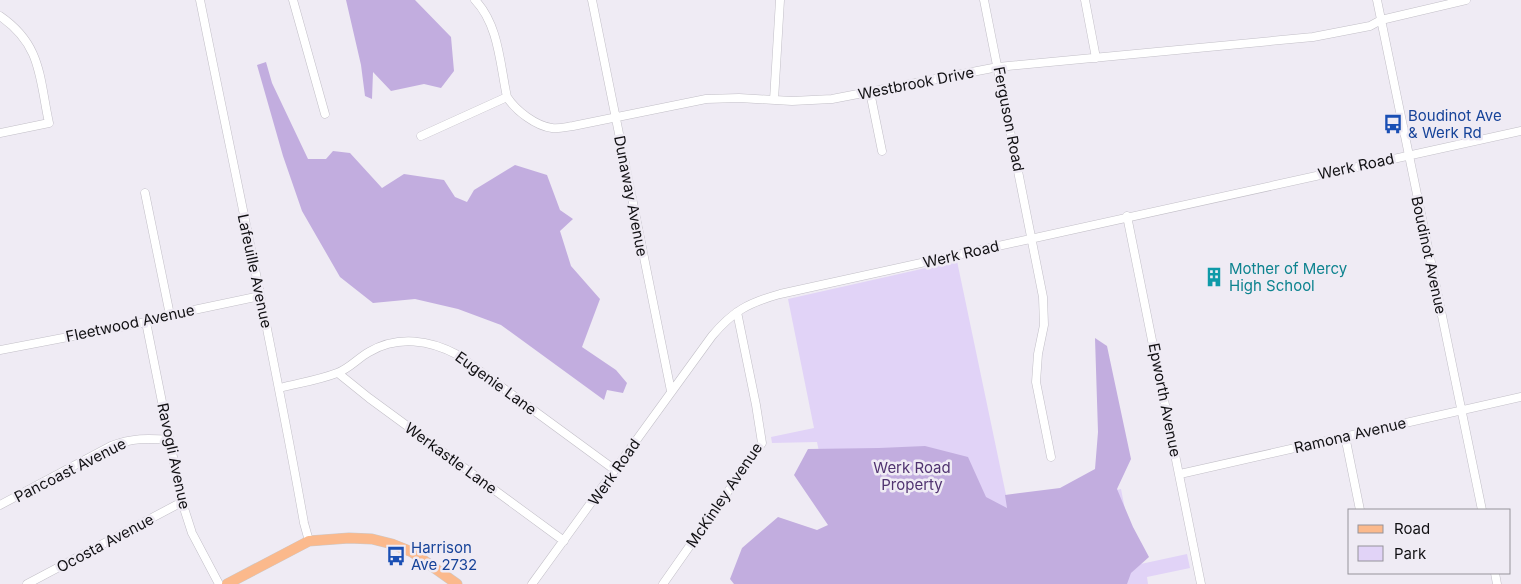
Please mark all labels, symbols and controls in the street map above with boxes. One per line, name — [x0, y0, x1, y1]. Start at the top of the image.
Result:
street label: Westbrook Drive — [856, 62, 976, 104]
street label: Ferguson Road — [989, 65, 1029, 173]
place label: Boudinot Ave & Werk Rd — [1408, 106, 1502, 142]
bus stop icon: Boudinot Ave & Werk Rd — [1382, 113, 1404, 135]
street label: Dunaway Avenue — [610, 134, 652, 258]
street label: Werk Road — [1316, 149, 1396, 183]
street label: Boudinot Avenue — [1407, 194, 1451, 316]
street label: Lafeuille Avenue — [234, 212, 276, 330]
street label: Werk Road — [921, 236, 1001, 272]
place label: Mother of Mercy High School — [1229, 259, 1348, 295]
building icon: Mother of Mercy High School — [1203, 266, 1225, 288]
street label: Fleetwood Avenue — [64, 300, 196, 346]
street label: Epworth Avenue — [1145, 341, 1185, 459]
street label: Eugenie Lane — [452, 347, 540, 419]
street label: Ravogli Avenue — [153, 401, 195, 511]
street label: Ramona Avenue — [1292, 413, 1408, 457]
street label: Werkastle Lane — [401, 418, 501, 498]
street label: Pancoast Avenue — [11, 434, 129, 506]
street label: Werk Road — [584, 435, 644, 509]
street label: McKinley Avenue — [682, 439, 766, 551]
park label: Werk Road Property — [873, 458, 951, 494]
street label: Ocosta Avenue — [53, 509, 157, 577]
legend — [1348, 509, 1511, 574]
text: Road — [1394, 519, 1430, 538]
place label: Harrison Ave 2732 — [411, 538, 477, 574]
text: Park — [1394, 544, 1427, 563]
bus stop icon: Harrison Ave 2732 — [385, 545, 407, 567]

